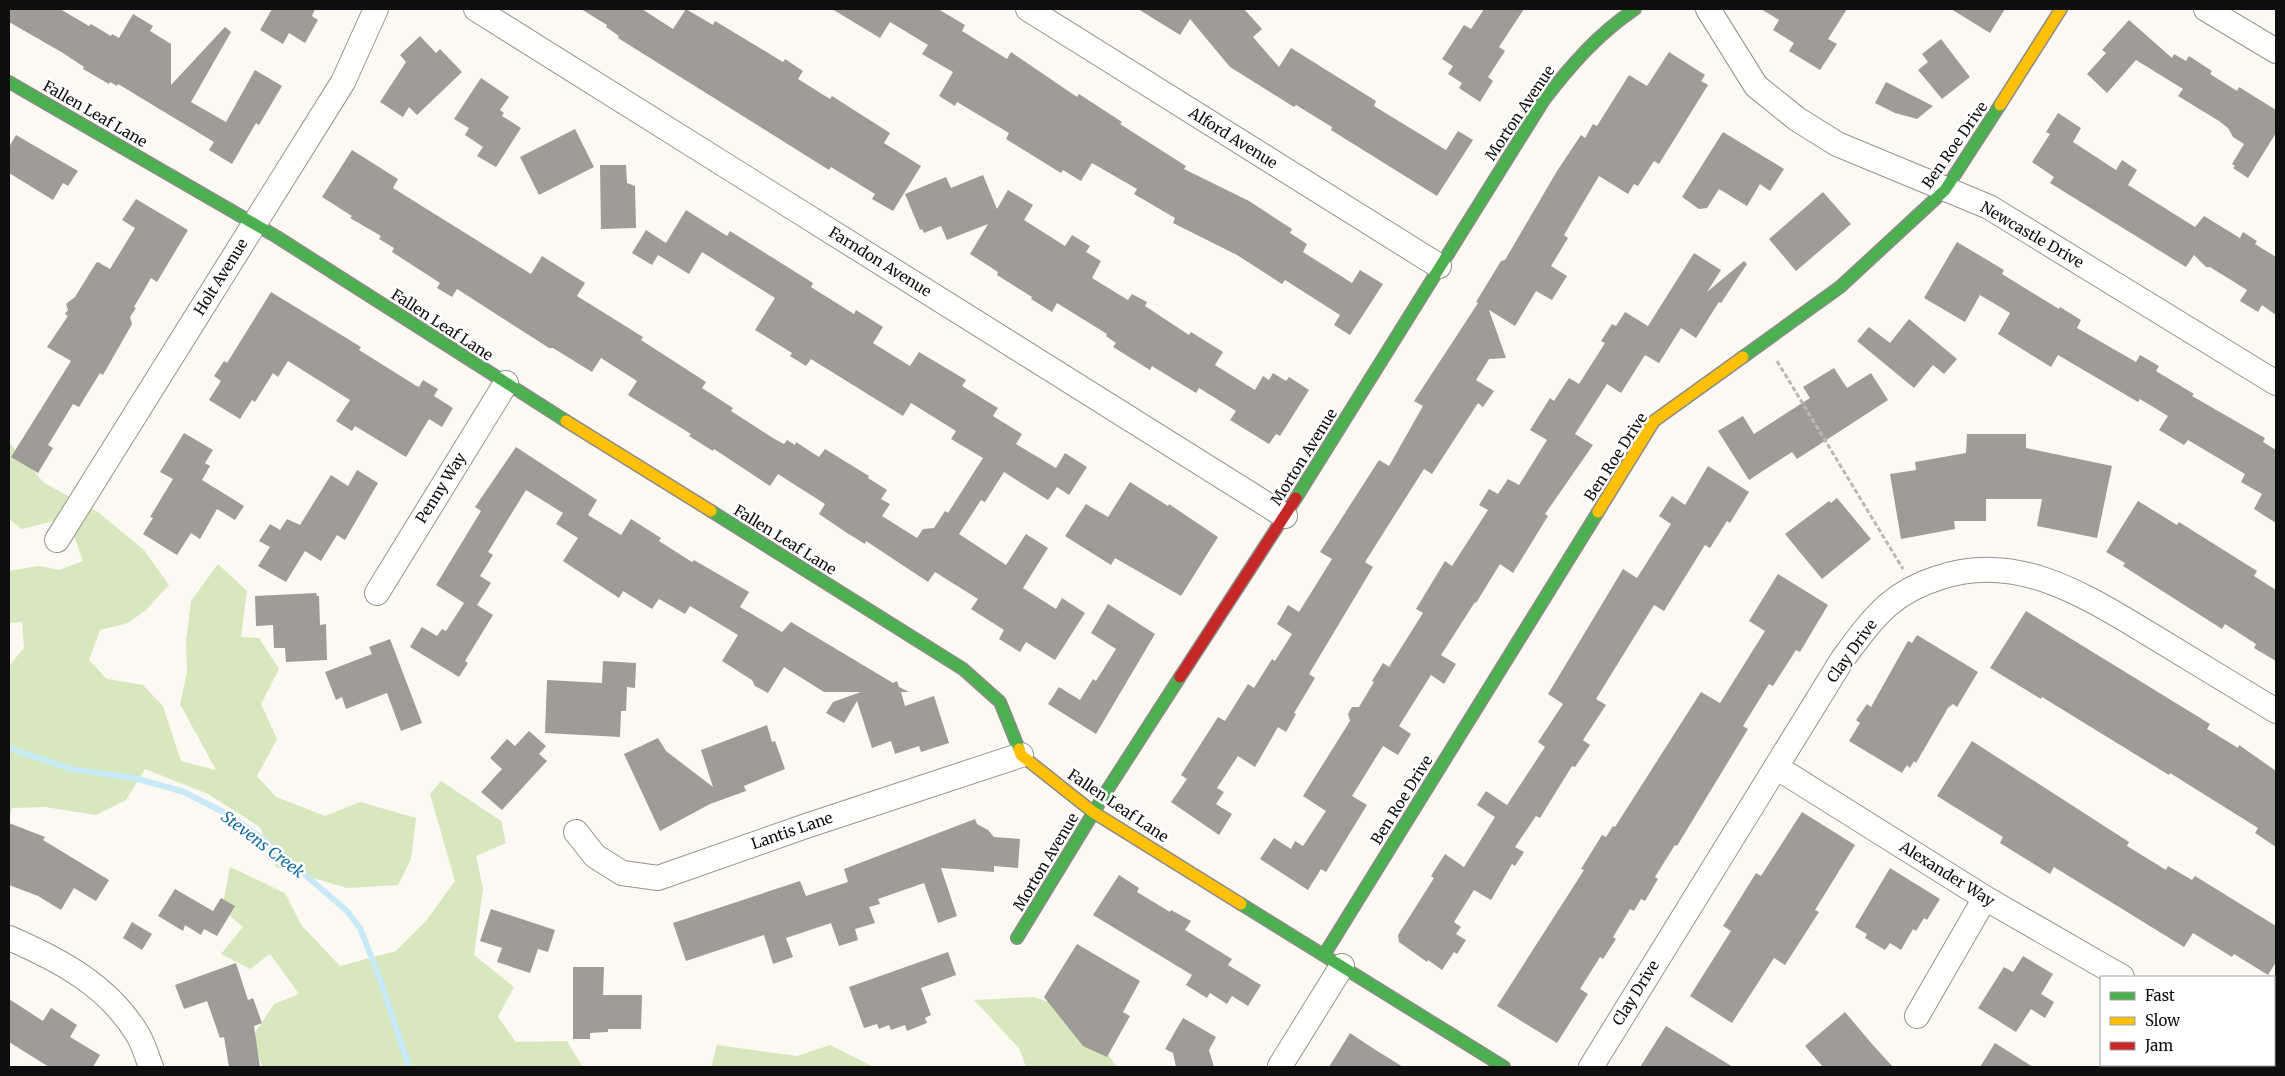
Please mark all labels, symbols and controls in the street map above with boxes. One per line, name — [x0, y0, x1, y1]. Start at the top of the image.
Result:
street label: Morton Avenue — [1481, 61, 1558, 164]
street label: Fallen Leaf Lane — [40, 76, 151, 151]
street label: Ben Roe Drive — [1918, 98, 1992, 192]
street label: Alford Avenue — [1185, 102, 1281, 173]
street label: Newcastle Drive — [1977, 197, 2087, 272]
street label: Farndon Avenue — [825, 222, 935, 301]
street label: Holt Avenue — [189, 235, 252, 319]
street label: Fallen Leaf Lane — [388, 285, 497, 365]
street label: Morton Avenue — [1266, 405, 1341, 509]
street label: Ben Roe Drive — [1580, 409, 1651, 504]
street label: Penny Way — [411, 449, 470, 527]
street label: Fallen Leaf Lane — [730, 500, 840, 579]
street label: Clay Drive — [1822, 615, 1881, 686]
street label: Ben Roe Drive — [1367, 751, 1437, 848]
street label: Fallen Leaf Lane — [1064, 765, 1172, 846]
water label: Stevens Creek — [217, 806, 309, 882]
street label: Lantis Lane — [749, 808, 835, 853]
street label: Morton Avenue — [1009, 809, 1082, 914]
street label: Alexander Way — [1895, 836, 1998, 910]
street label: Clay Drive — [1608, 956, 1663, 1029]
legend — [2100, 976, 2275, 1066]
text: Fast — [2145, 986, 2175, 1005]
text: Slow — [2145, 1011, 2180, 1030]
text: Jam — [2144, 1036, 2173, 1055]

